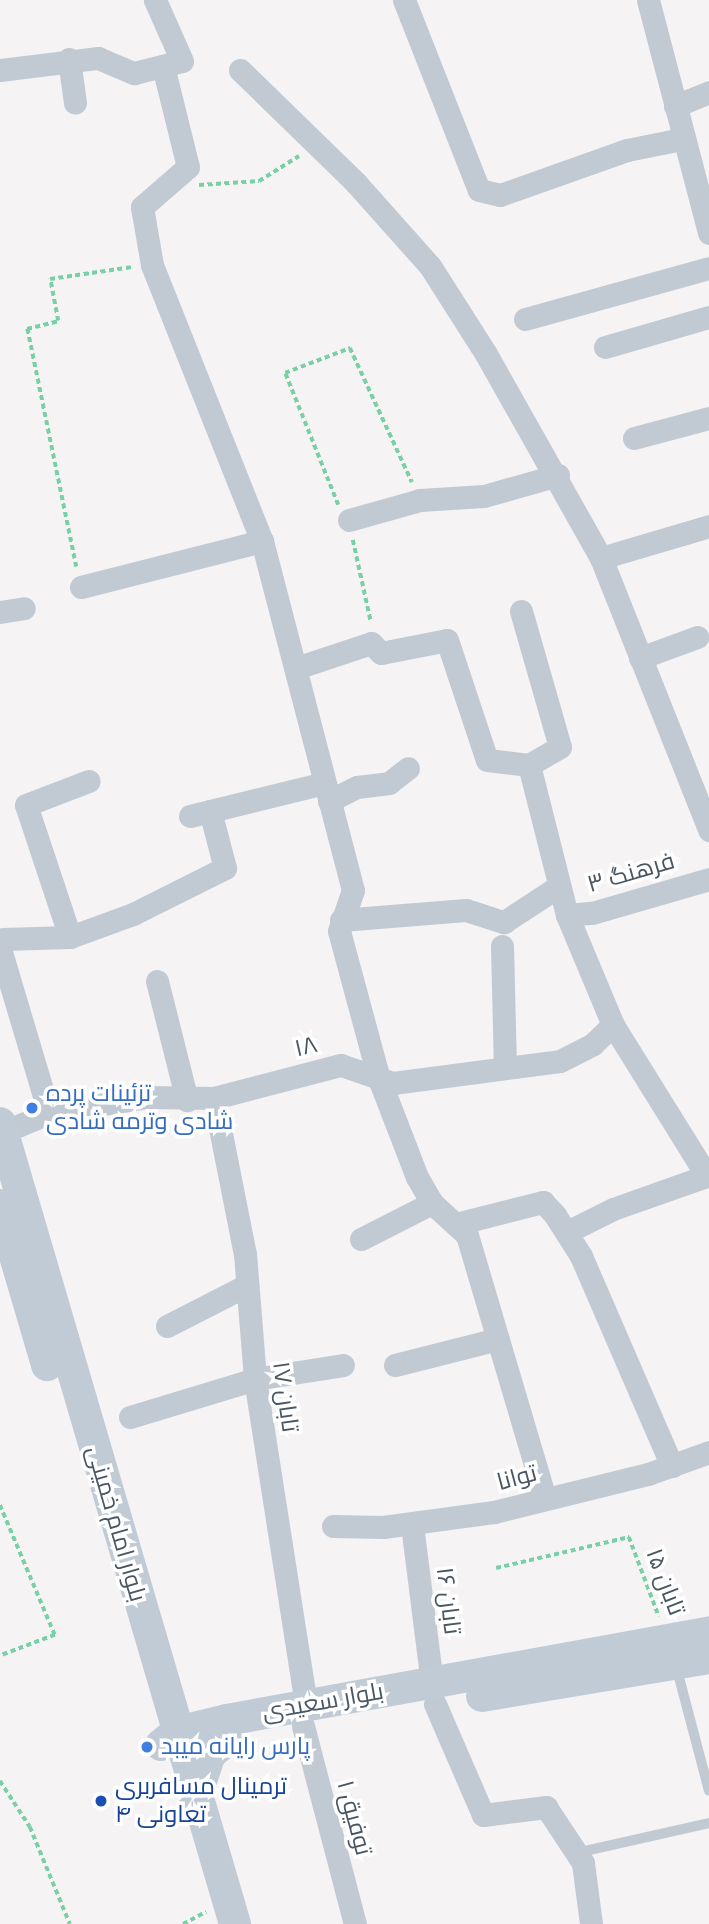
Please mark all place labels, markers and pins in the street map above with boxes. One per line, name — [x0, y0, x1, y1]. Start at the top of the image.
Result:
place label: تزئینات پرده شادی وترمه شادی — [46, 1080, 233, 1136]
marker: تزئینات پرده شادی وترمه شادی — [24, 1100, 40, 1116]
place label: پارس رایانه میبد — [161, 1733, 310, 1761]
marker: پارس رایانه میبد — [139, 1739, 155, 1755]
place label: ترمینال مسافربری تعاونی ۴ — [115, 1773, 287, 1829]
marker: ترمینال مسافربری تعاونی ۴ — [93, 1793, 109, 1809]

